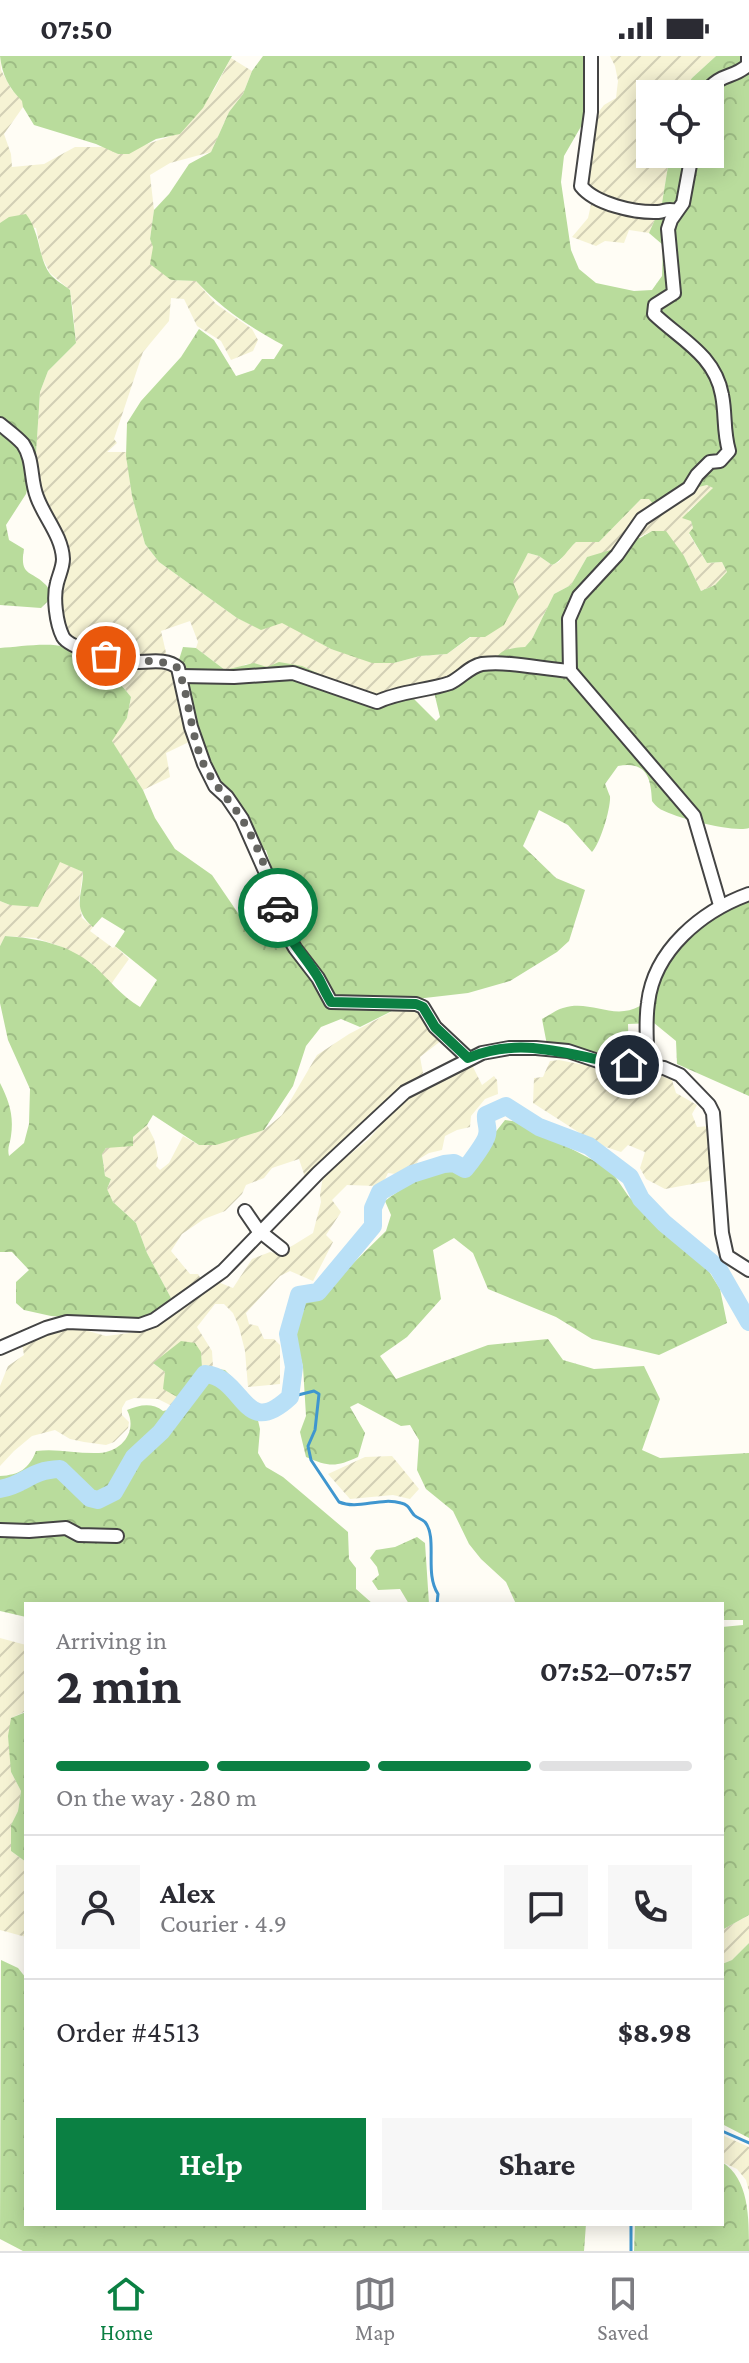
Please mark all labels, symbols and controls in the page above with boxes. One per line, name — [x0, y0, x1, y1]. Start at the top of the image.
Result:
text: 07:50 — [40, 12, 113, 45]
map controls — [636, 80, 724, 168]
button: locate — [636, 80, 724, 168]
pin — [72, 622, 140, 690]
icon: bag — [84, 634, 128, 678]
courier — [238, 868, 318, 948]
icon: car — [256, 886, 300, 930]
pin — [595, 1031, 663, 1099]
icon: home — [607, 1043, 651, 1087]
text: Arriving in — [56, 1626, 167, 1655]
text: 07:52–07:57 — [540, 1654, 692, 1687]
text: 2 min — [56, 1656, 181, 1714]
text: On the way · 280 m — [56, 1783, 257, 1812]
button: person — [56, 1865, 140, 1949]
button: chat — [504, 1865, 588, 1949]
button: phone — [608, 1865, 692, 1949]
text: Alex — [160, 1876, 215, 1909]
text: Courier · 4.9 — [160, 1909, 287, 1938]
text: Order #4513 — [56, 2015, 200, 2048]
text: $8.98 — [618, 2015, 692, 2048]
button: Help — [56, 2118, 366, 2210]
button: Share — [382, 2118, 692, 2210]
tab: Home — [100, 2272, 153, 2345]
tab: Map — [353, 2272, 397, 2345]
tab: Saved — [597, 2272, 649, 2345]

